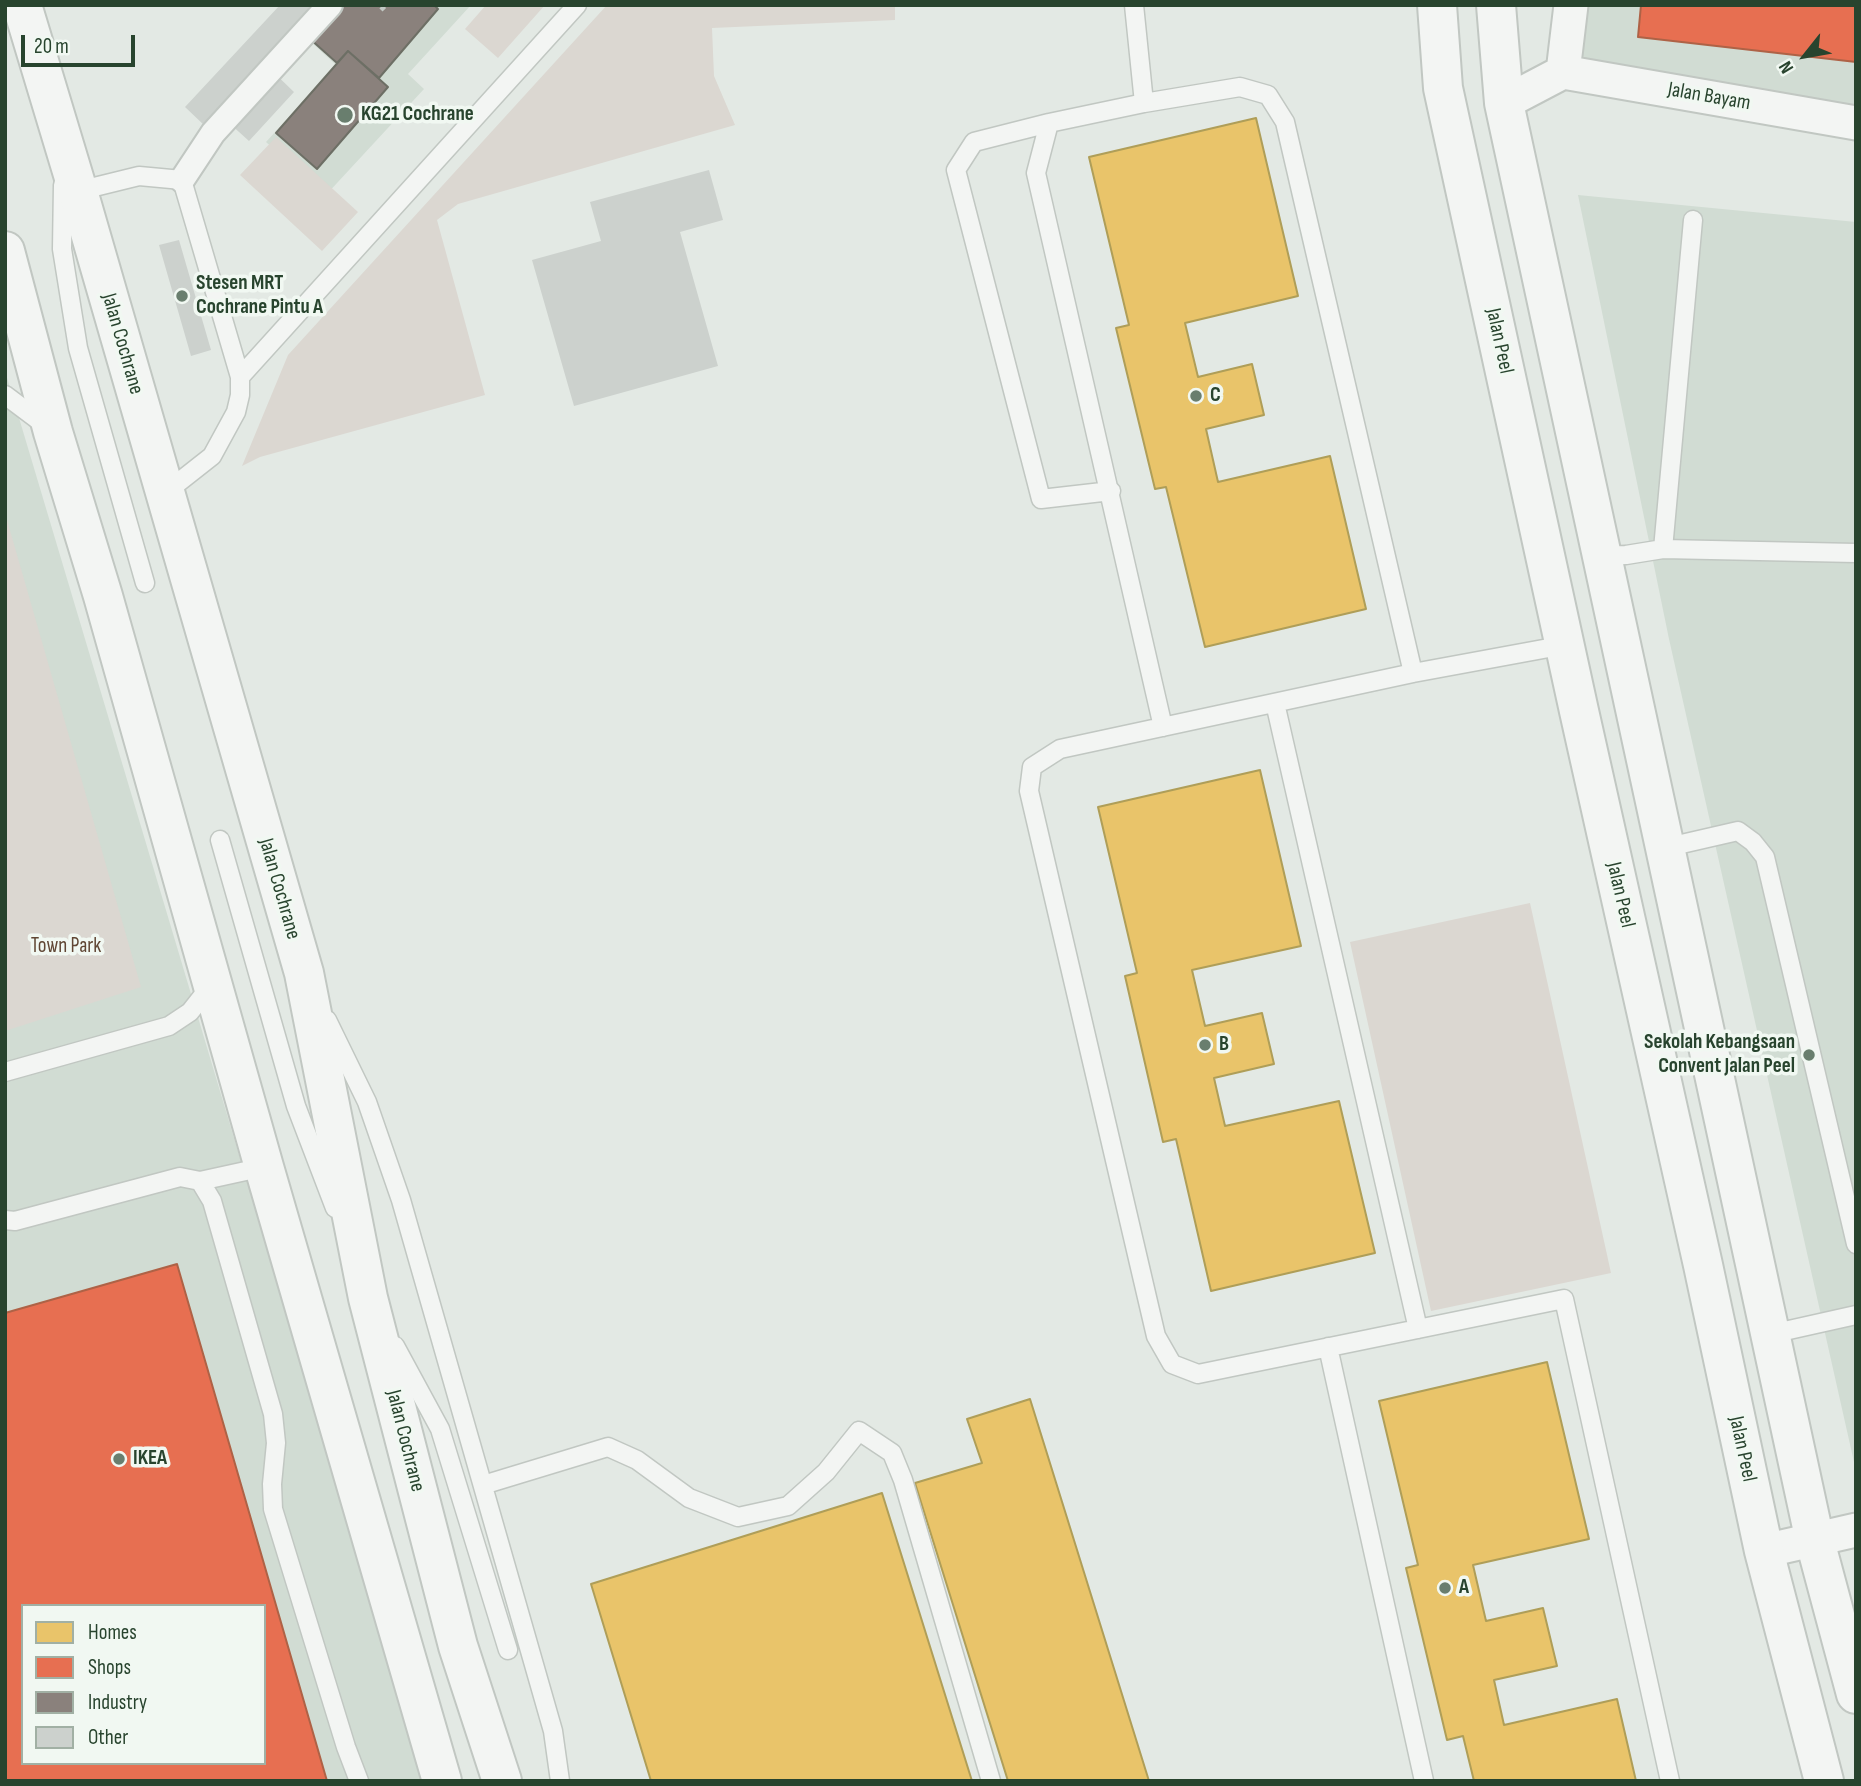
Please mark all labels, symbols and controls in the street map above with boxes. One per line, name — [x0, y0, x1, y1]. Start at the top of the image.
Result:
scale bar — [24, 21, 138, 65]
north arrow — [1770, 21, 1840, 91]
text: 20 m — [34, 34, 69, 59]
text: N — [1774, 57, 1799, 77]
street label: Jalan Bayam — [1666, 77, 1752, 117]
place label: KG21 Cochrane — [361, 102, 474, 128]
marker: KG21 Cochrane — [335, 105, 355, 125]
place label: Stesen MRT Cochrane Pintu A — [196, 271, 323, 321]
marker: Stesen MRT Cochrane Pintu A — [174, 288, 190, 304]
street label: Jalan Cochrane — [96, 291, 148, 397]
street label: Jalan Peel — [1480, 306, 1518, 376]
place label: C — [1210, 383, 1221, 409]
marker: C — [1188, 388, 1204, 404]
street label: Jalan Cochrane — [253, 836, 305, 942]
street label: Jalan Peel — [1600, 860, 1640, 930]
park label: Town Park — [31, 934, 101, 960]
place label: Sekolah Kebangsaan Convent Jalan Peel — [1644, 1030, 1795, 1080]
place label: B — [1219, 1032, 1229, 1058]
marker: B — [1197, 1037, 1213, 1053]
marker: Sekolah Kebangsaan Convent Jalan Peel — [1801, 1047, 1817, 1063]
street label: Jalan Cochrane — [380, 1387, 430, 1495]
street label: Jalan Peel — [1723, 1414, 1761, 1484]
place label: IKEA — [133, 1446, 167, 1472]
marker: IKEA — [111, 1451, 127, 1467]
place label: A — [1459, 1575, 1469, 1601]
marker: A — [1437, 1580, 1453, 1596]
legend — [21, 1604, 266, 1765]
text: Homes — [88, 1620, 137, 1645]
text: Shops — [88, 1655, 131, 1680]
text: Industry — [88, 1690, 147, 1715]
text: Other — [88, 1725, 128, 1750]

